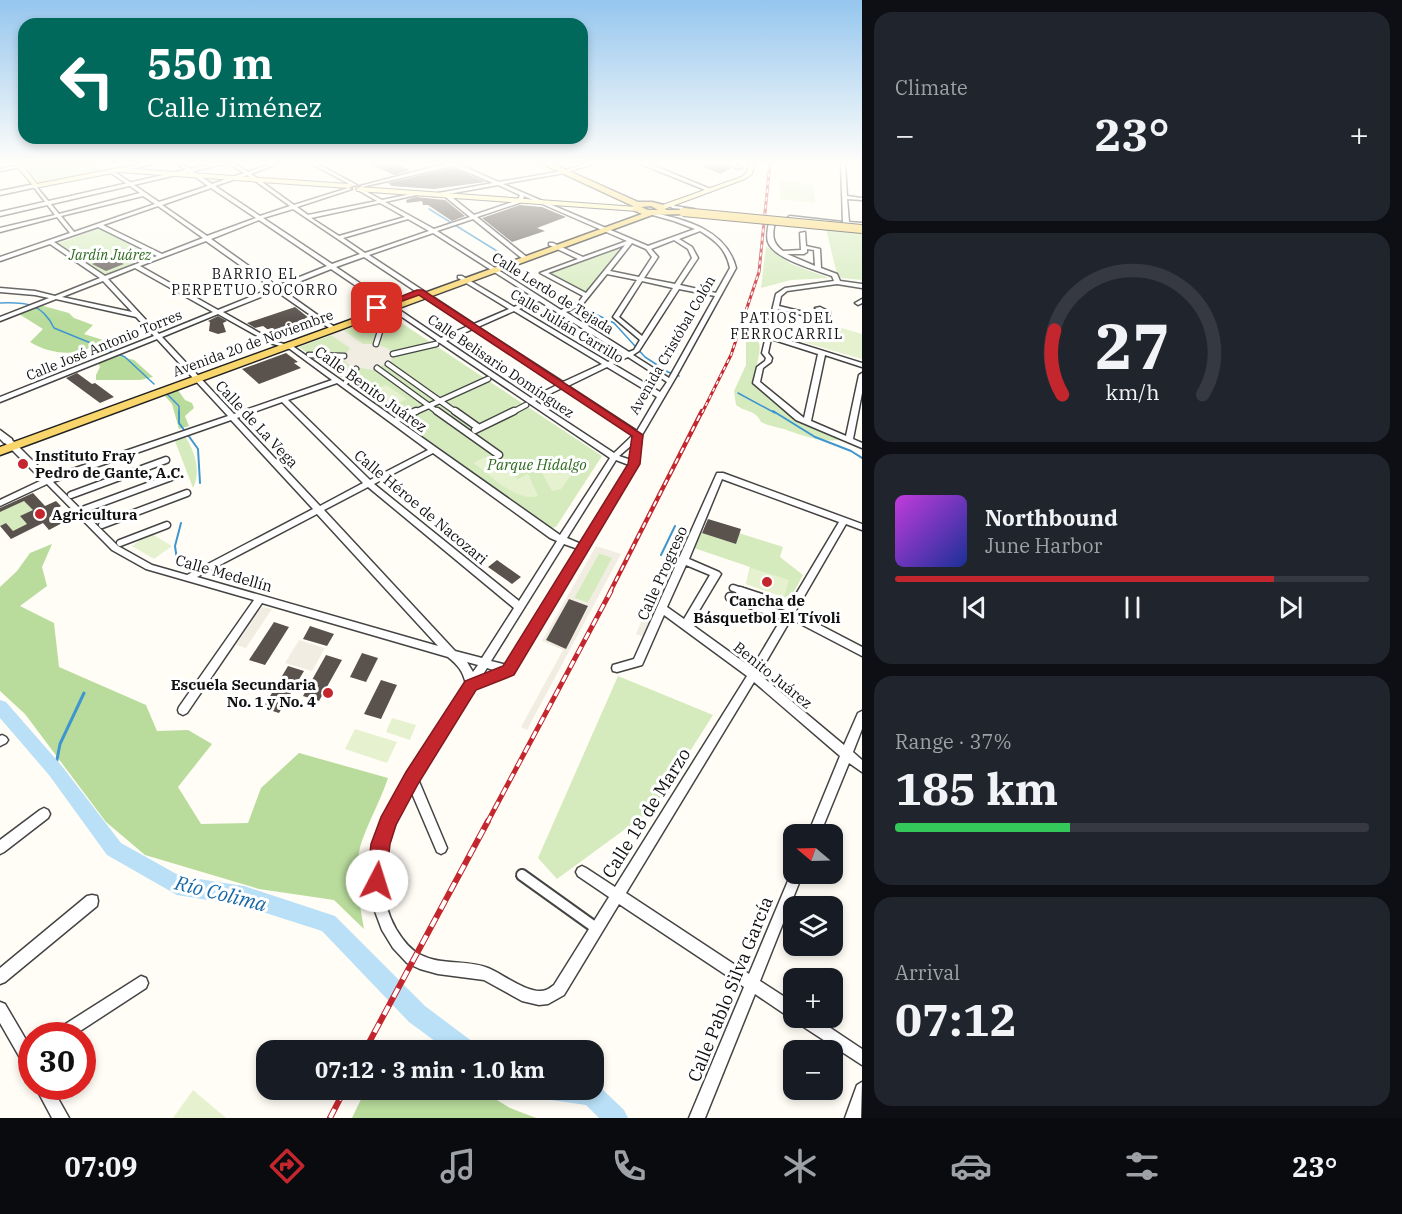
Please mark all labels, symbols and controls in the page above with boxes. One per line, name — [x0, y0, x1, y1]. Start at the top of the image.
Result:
text: 550 m — [147, 36, 273, 91]
icon: left — [48, 42, 126, 120]
text: Climate — [895, 74, 968, 101]
text: Calle Jiménez — [147, 89, 322, 124]
text: 23° — [1094, 105, 1170, 163]
text: − — [895, 113, 915, 156]
text: + — [1349, 113, 1369, 156]
park label: Jardín Juárez — [68, 246, 152, 264]
street label: Calle Lerdo de Tejada — [489, 248, 618, 338]
district label: BARRIO EL PERPETUO SOCORRO — [171, 265, 339, 299]
street label: Avenida Cristóbal Colón — [625, 272, 719, 418]
pin — [351, 282, 402, 333]
street label: Calle Julián Carrillo — [507, 285, 627, 367]
icon: arrive — [360, 291, 393, 324]
street label: Calle José Antonio Torres — [23, 305, 185, 385]
text: 27 — [1095, 305, 1169, 386]
street label: Avenida 20 de Noviembre — [170, 306, 336, 380]
district label: PATIOS DEL FERROCARRIL — [730, 309, 844, 343]
street label: Calle Belisario Domínguez — [424, 310, 578, 422]
street label: Calle Benito Juárez — [311, 342, 431, 436]
street label: Calle de La Vega — [212, 376, 302, 472]
text: km/h — [1105, 378, 1159, 406]
place label: Instituto Fray Pedro de Gante, A.C. — [35, 446, 184, 482]
street label: Calle Héroe de Nacozari — [350, 446, 492, 569]
park label: Parque Hidalgo — [486, 455, 587, 474]
marker: Instituto Fray Pedro de Gante, A.C. — [16, 457, 30, 471]
text: Northbound — [985, 503, 1118, 532]
place label: Agricultura — [52, 505, 138, 524]
marker: Agricultura — [33, 507, 47, 521]
street label: Calle Progreso — [633, 523, 691, 623]
text: June Harbor — [985, 532, 1102, 559]
street label: Calle Medellín — [173, 550, 275, 596]
marker: Cancha de Básquetbol El Tívoli — [760, 575, 774, 589]
place label: Cancha de Básquetbol El Tívoli — [693, 591, 841, 627]
icon: previous — [958, 591, 991, 624]
icon: pause — [1116, 591, 1149, 624]
icon: next — [1274, 591, 1307, 624]
street label: Benito Juárez — [730, 637, 816, 713]
place label: Escuela Secundaria No. 1 y No. 4 — [171, 675, 316, 711]
marker: Escuela Secundaria No. 1 y No. 4 — [321, 686, 335, 700]
text: Range · 37% — [895, 728, 1012, 755]
street label: Calle 18 de Marzo — [597, 744, 695, 882]
text: 185 km — [895, 759, 1058, 817]
north arrow — [783, 824, 843, 884]
map controls — [783, 824, 843, 1100]
position arrow — [345, 849, 409, 913]
water label: Río Colima — [171, 868, 270, 917]
street label: Calle Pablo Silva García — [682, 893, 778, 1085]
button: layers — [783, 896, 843, 956]
text: Arrival — [895, 959, 960, 986]
button: + — [783, 968, 843, 1028]
text: 07:12 — [895, 990, 1017, 1048]
speed limit sign: 30 — [18, 1022, 96, 1100]
button: − — [783, 1040, 843, 1100]
text: 07:12 · 3 min · 1.0 km — [315, 1055, 545, 1084]
icon: directions — [266, 1145, 308, 1187]
icon: music — [437, 1145, 479, 1187]
icon: phone — [608, 1145, 650, 1187]
icon: climate — [779, 1145, 821, 1187]
icon: car — [950, 1145, 992, 1187]
icon: filters — [1121, 1145, 1163, 1187]
text: 07:09 — [64, 1149, 137, 1184]
text: 23° — [1292, 1149, 1337, 1184]

